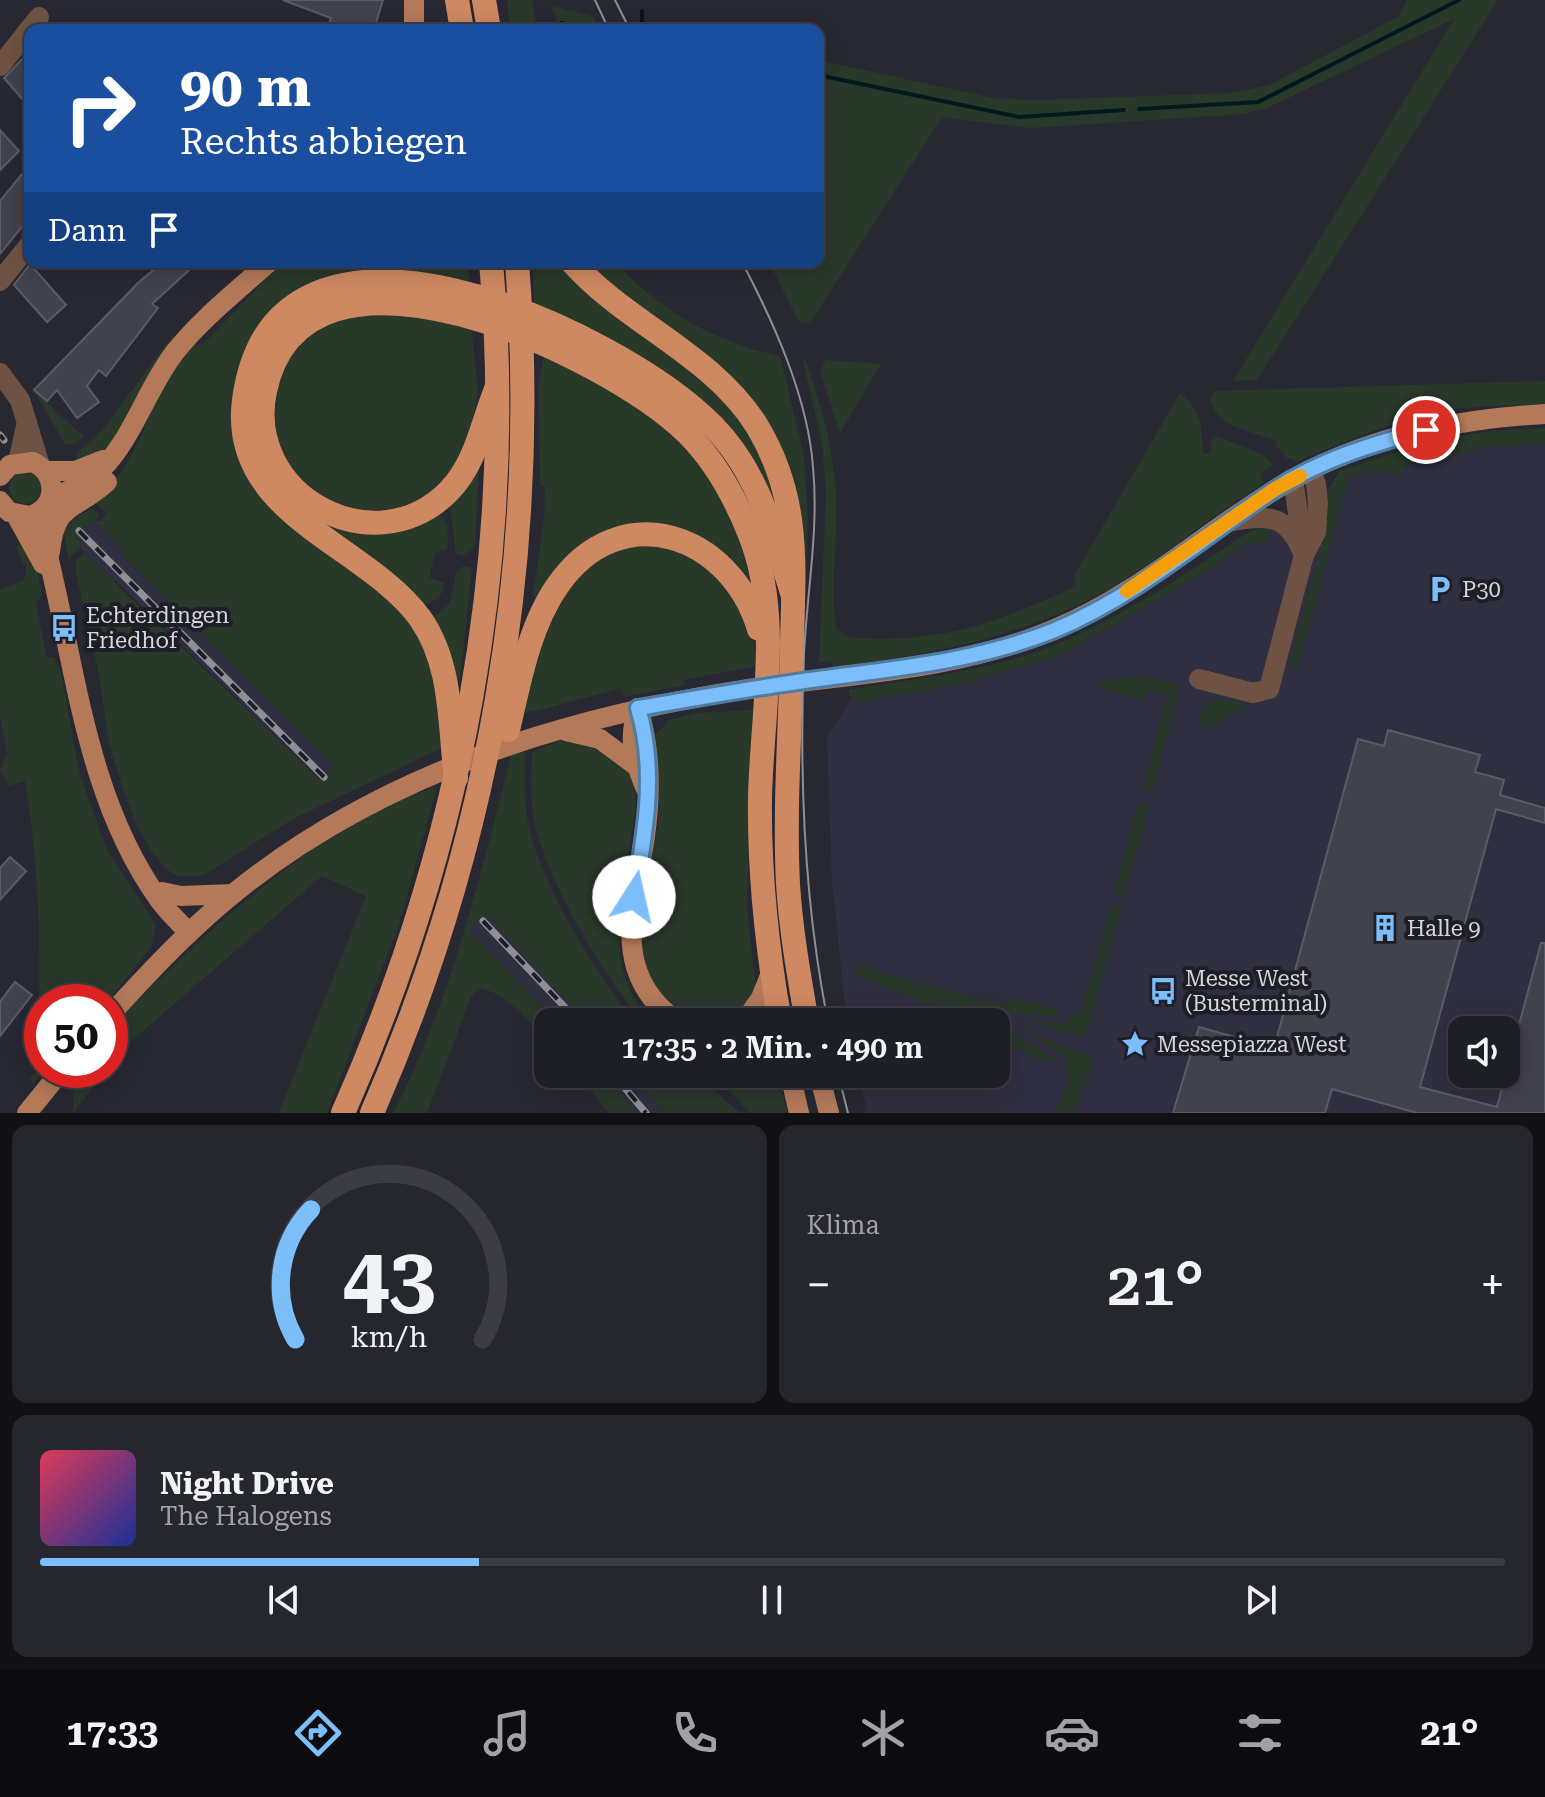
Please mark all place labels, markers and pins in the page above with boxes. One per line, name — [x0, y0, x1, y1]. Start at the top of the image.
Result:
pin — [1392, 396, 1460, 464]
parking icon: P30 — [1425, 574, 1455, 604]
place label: P30 — [1462, 577, 1501, 602]
place label: Echterdingen Friedhof — [86, 603, 229, 653]
bus stop icon: Echterdingen Friedhof — [49, 613, 79, 643]
building icon: Halle 9 — [1370, 913, 1400, 943]
place label: Halle 9 — [1407, 916, 1481, 941]
place label: Messe West (Busterminal) — [1185, 966, 1327, 1016]
bus stop icon: Messe West (Busterminal) — [1148, 976, 1178, 1006]
place icon: Messepiazza West — [1120, 1029, 1150, 1059]
place label: Messepiazza West — [1157, 1032, 1346, 1057]

